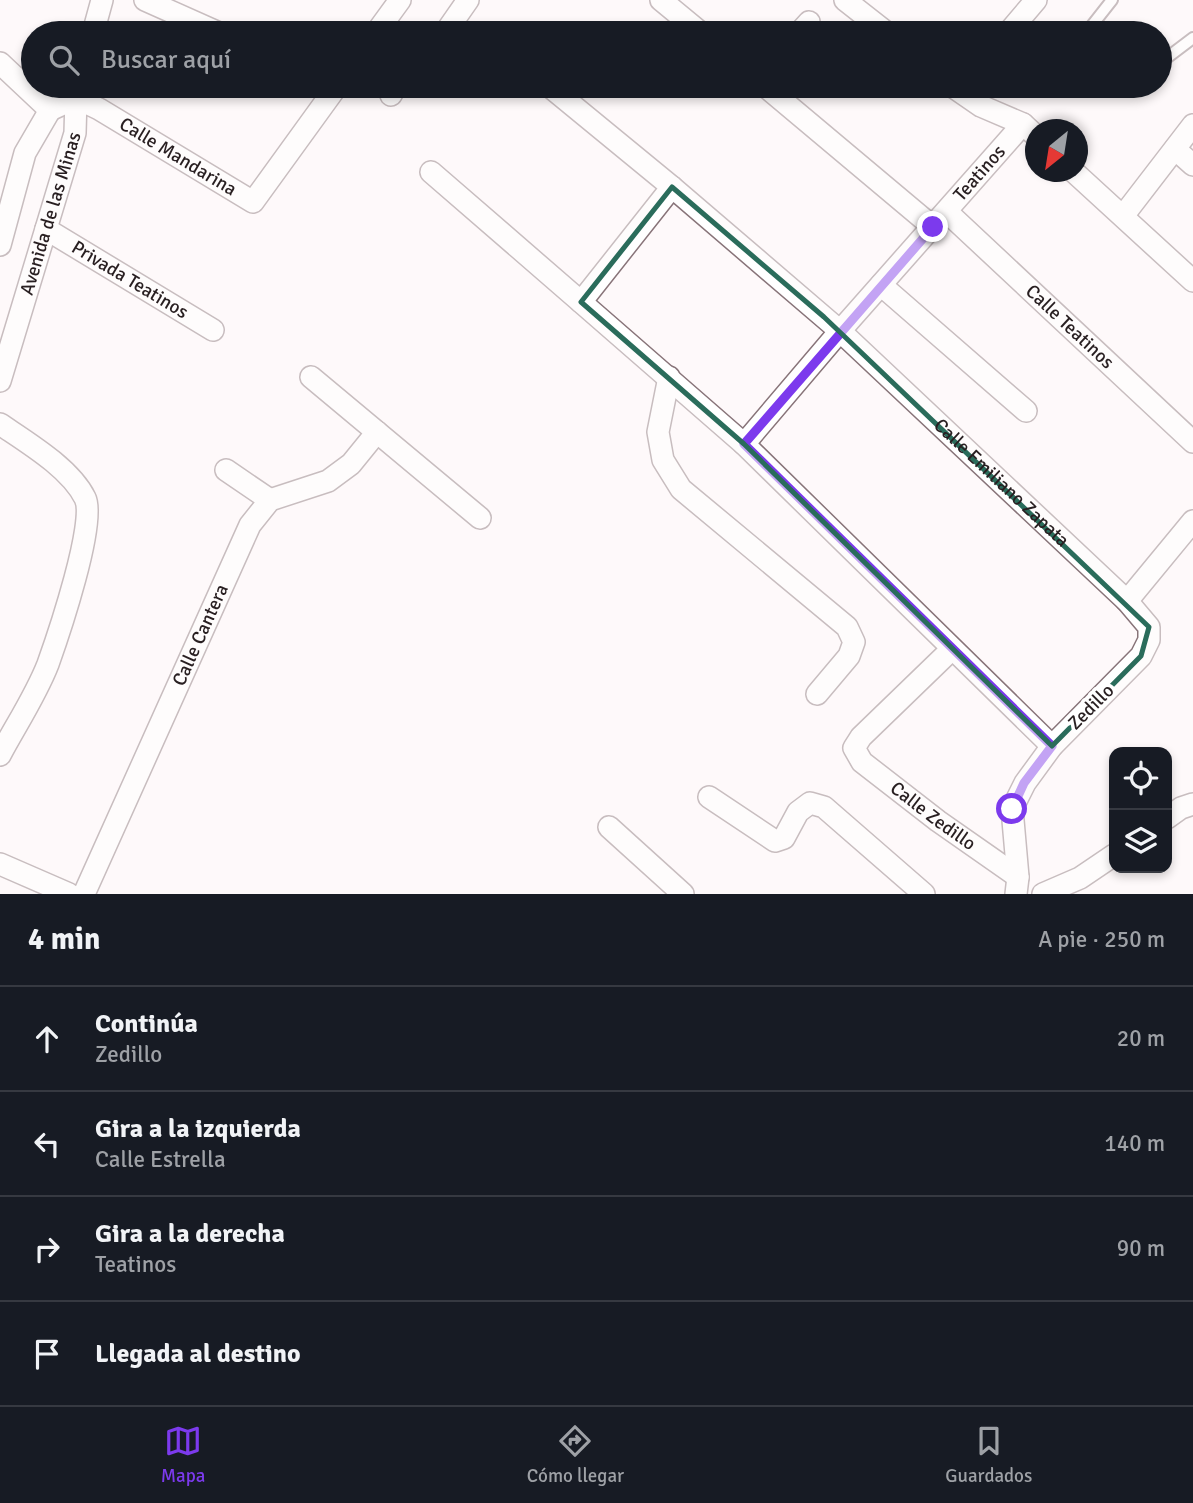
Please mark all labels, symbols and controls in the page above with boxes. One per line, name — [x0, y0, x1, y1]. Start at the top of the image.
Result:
search box — [21, 21, 1172, 98]
icon: search — [45, 41, 83, 79]
text: Buscar aquí — [101, 44, 231, 76]
street label: Calle Mandarina — [115, 112, 241, 201]
north arrow — [1025, 119, 1088, 182]
street label: Avenida de las Minas — [15, 129, 87, 298]
street label: Teatinos — [948, 140, 1011, 206]
route end — [917, 211, 948, 242]
street label: Privada Teatinos — [67, 235, 193, 324]
street label: Calle Teatinos — [1020, 279, 1119, 374]
street label: Calle Emiliano Zapata — [929, 413, 1074, 552]
street label: Calle Cantera — [167, 580, 234, 690]
street label: Zedillo — [1063, 679, 1119, 735]
map controls — [1109, 747, 1172, 873]
button: locate — [1109, 747, 1172, 810]
street label: Calle Zedillo — [885, 776, 981, 856]
route start — [996, 793, 1027, 824]
button: layers — [1109, 810, 1172, 873]
text: 4 min — [28, 921, 100, 958]
text: A pie · 250 m — [1038, 925, 1165, 954]
text: Continúa — [95, 1008, 198, 1040]
icon: ahead — [28, 1020, 66, 1058]
text: 20 m — [1117, 1024, 1165, 1053]
text: Zedillo — [95, 1040, 162, 1069]
text: Gira a la izquierda — [95, 1113, 301, 1145]
icon: left — [28, 1125, 66, 1163]
text: 140 m — [1104, 1129, 1165, 1158]
text: Calle Estrella — [95, 1145, 226, 1174]
text: Gira a la derecha — [95, 1218, 285, 1250]
icon: right — [28, 1230, 66, 1268]
text: 90 m — [1117, 1234, 1165, 1263]
text: Teatinos — [95, 1250, 176, 1279]
icon: arrive — [28, 1335, 66, 1373]
text: Llegada al destino — [95, 1338, 301, 1370]
tab: Mapa — [161, 1422, 205, 1488]
tab: Cómo llegar — [527, 1422, 624, 1488]
tab: Guardados — [945, 1422, 1032, 1488]

